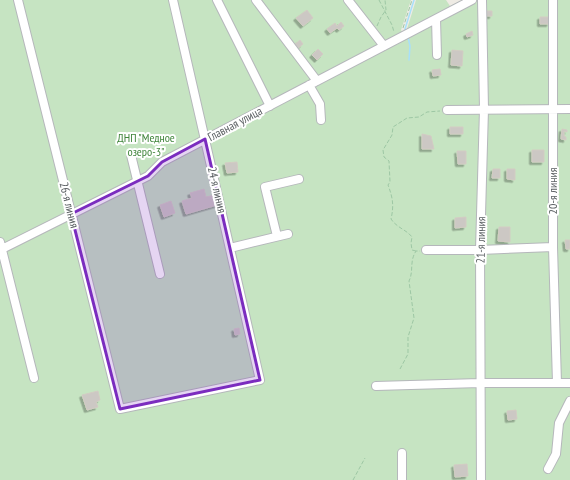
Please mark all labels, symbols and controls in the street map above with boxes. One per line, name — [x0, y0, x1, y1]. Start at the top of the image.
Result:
street label: Главная улица — [205, 103, 265, 144]
park label: ДНП "Медное озеро-3" — [117, 130, 175, 159]
street label: 24-я линия — [205, 165, 230, 215]
street label: 20-я линия — [545, 167, 560, 214]
street label: 26-я линия — [57, 180, 83, 230]
street label: 21-я линия — [473, 216, 488, 264]

